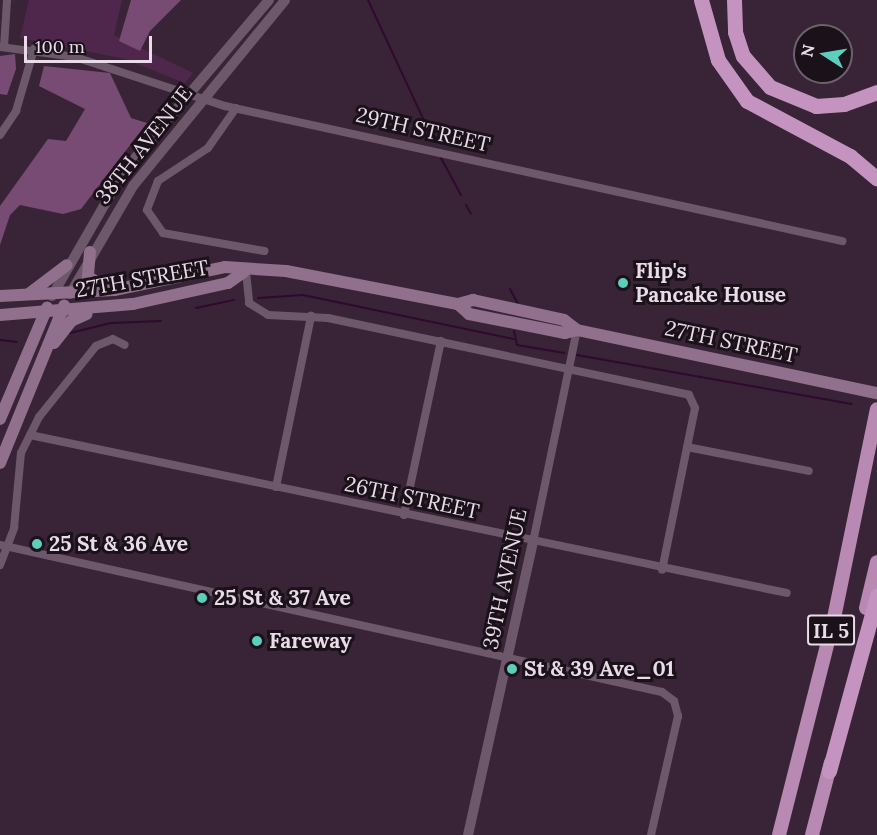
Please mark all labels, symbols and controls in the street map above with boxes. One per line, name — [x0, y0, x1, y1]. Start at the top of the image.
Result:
scale bar — [27, 24, 154, 62]
north arrow — [793, 24, 853, 84]
text: 100 m — [35, 35, 85, 58]
text: N — [796, 43, 818, 59]
street label: 38TH AVENUE — [90, 81, 198, 209]
street label: 29TH STREET — [353, 102, 493, 158]
street label: 27TH STREET — [74, 255, 210, 303]
place label: Flip's Pancake House — [635, 258, 786, 308]
marker: Flip's Pancake House — [616, 276, 630, 290]
street label: 27TH STREET — [663, 316, 799, 368]
street label: 26TH STREET — [342, 471, 482, 525]
street label: 39TH AVENUE — [478, 506, 532, 652]
place label: 25 St & 36 Ave — [49, 531, 188, 557]
marker: 25 St & 36 Ave — [30, 537, 44, 551]
place label: 25 St & 37 Ave — [214, 585, 351, 611]
marker: 25 St & 37 Ave — [195, 591, 209, 605]
road number: IL 5 — [807, 613, 855, 647]
place label: Fareway — [269, 628, 352, 654]
marker: Fareway — [250, 634, 264, 648]
place label: St & 39 Ave_01 — [524, 656, 674, 682]
marker: St & 39 Ave_01 — [505, 662, 519, 676]

